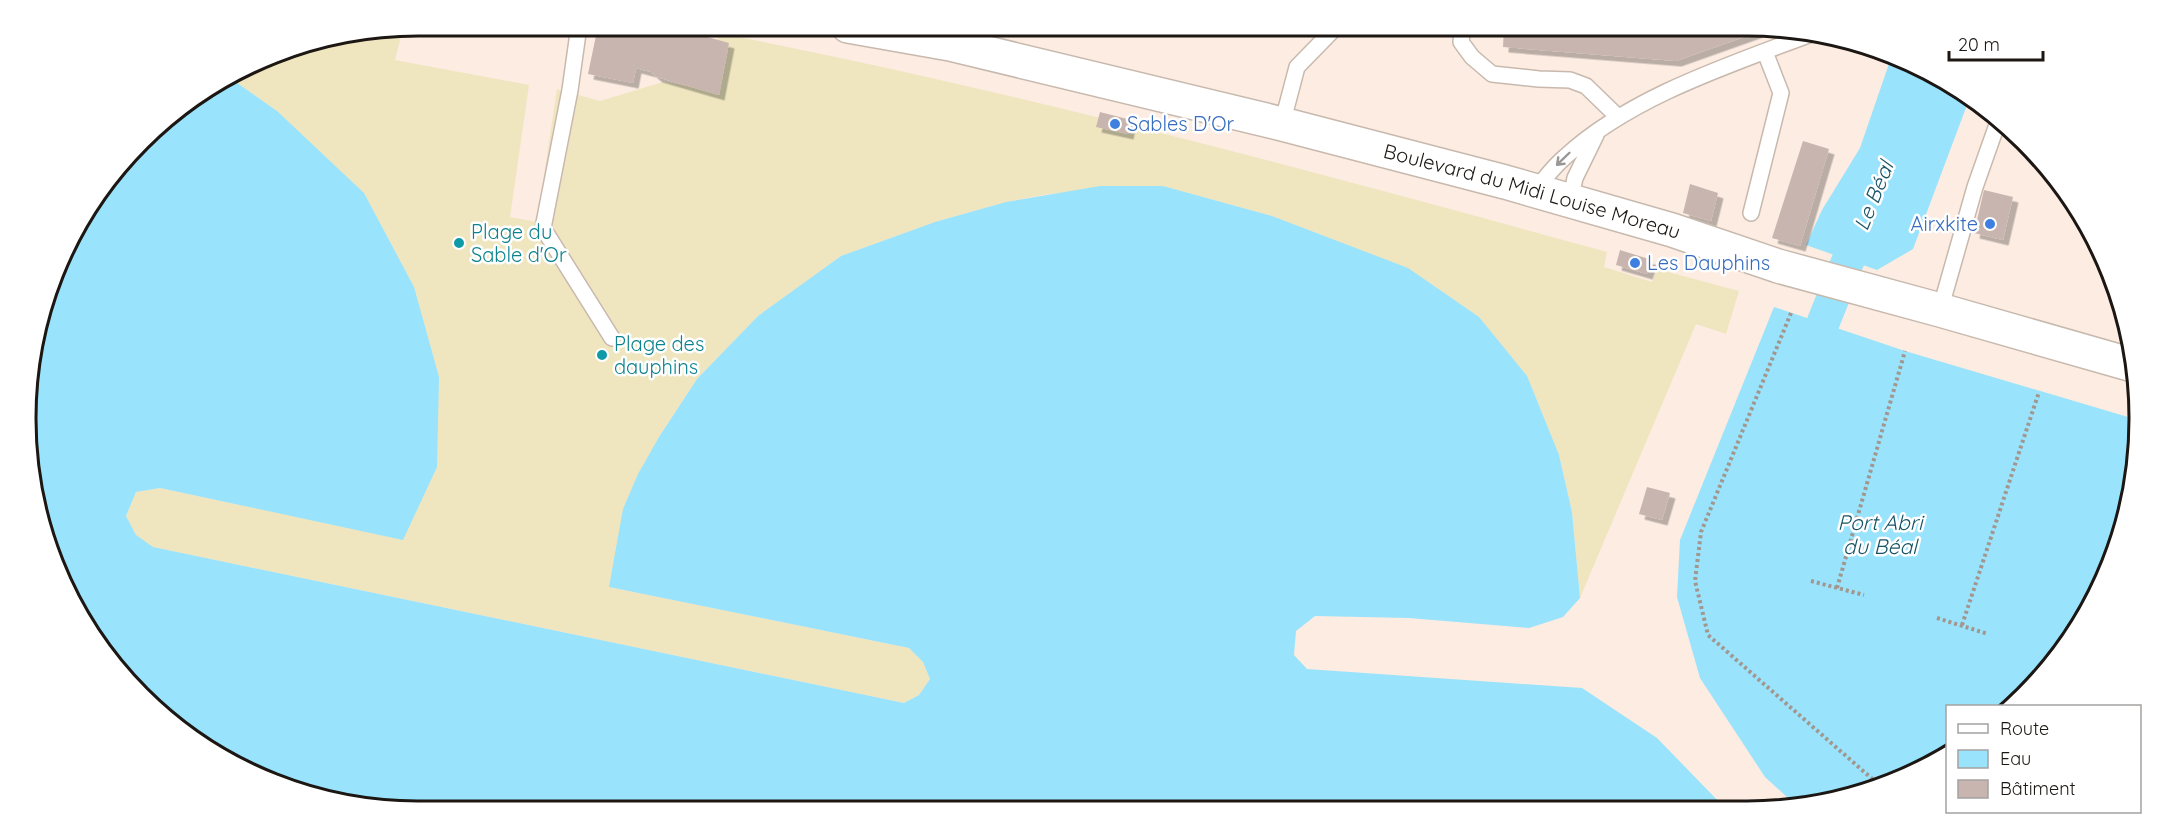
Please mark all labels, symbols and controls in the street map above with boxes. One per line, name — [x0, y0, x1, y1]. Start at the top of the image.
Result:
scale bar — [1949, 24, 2044, 62]
text: 20 m — [1958, 33, 2000, 56]
place label: Sables D'Or — [1127, 111, 1235, 136]
marker: Sables D'Or — [1108, 117, 1122, 131]
street label: Boulevard du Midi Louise Moreau — [1381, 138, 1684, 244]
one-way arrow — [1556, 152, 1571, 167]
water label: Le Béal — [1848, 155, 1899, 234]
place label: Airxkite — [1910, 211, 1978, 236]
marker: Airxkite — [1983, 217, 1997, 231]
place label: Plage du Sable d'Or — [471, 219, 567, 267]
marker: Plage du Sable d'Or — [452, 236, 466, 250]
place label: Les Dauphins — [1647, 250, 1770, 275]
marker: Les Dauphins — [1628, 256, 1642, 270]
place label: Plage des dauphins — [614, 331, 704, 379]
marker: Plage des dauphins — [595, 348, 609, 362]
water label: Port Abri du Béal — [1838, 509, 1925, 559]
legend — [1946, 705, 2141, 813]
text: Route — [2000, 717, 2049, 740]
text: Eau — [2000, 747, 2031, 770]
text: Bâtiment — [2000, 777, 2076, 800]

